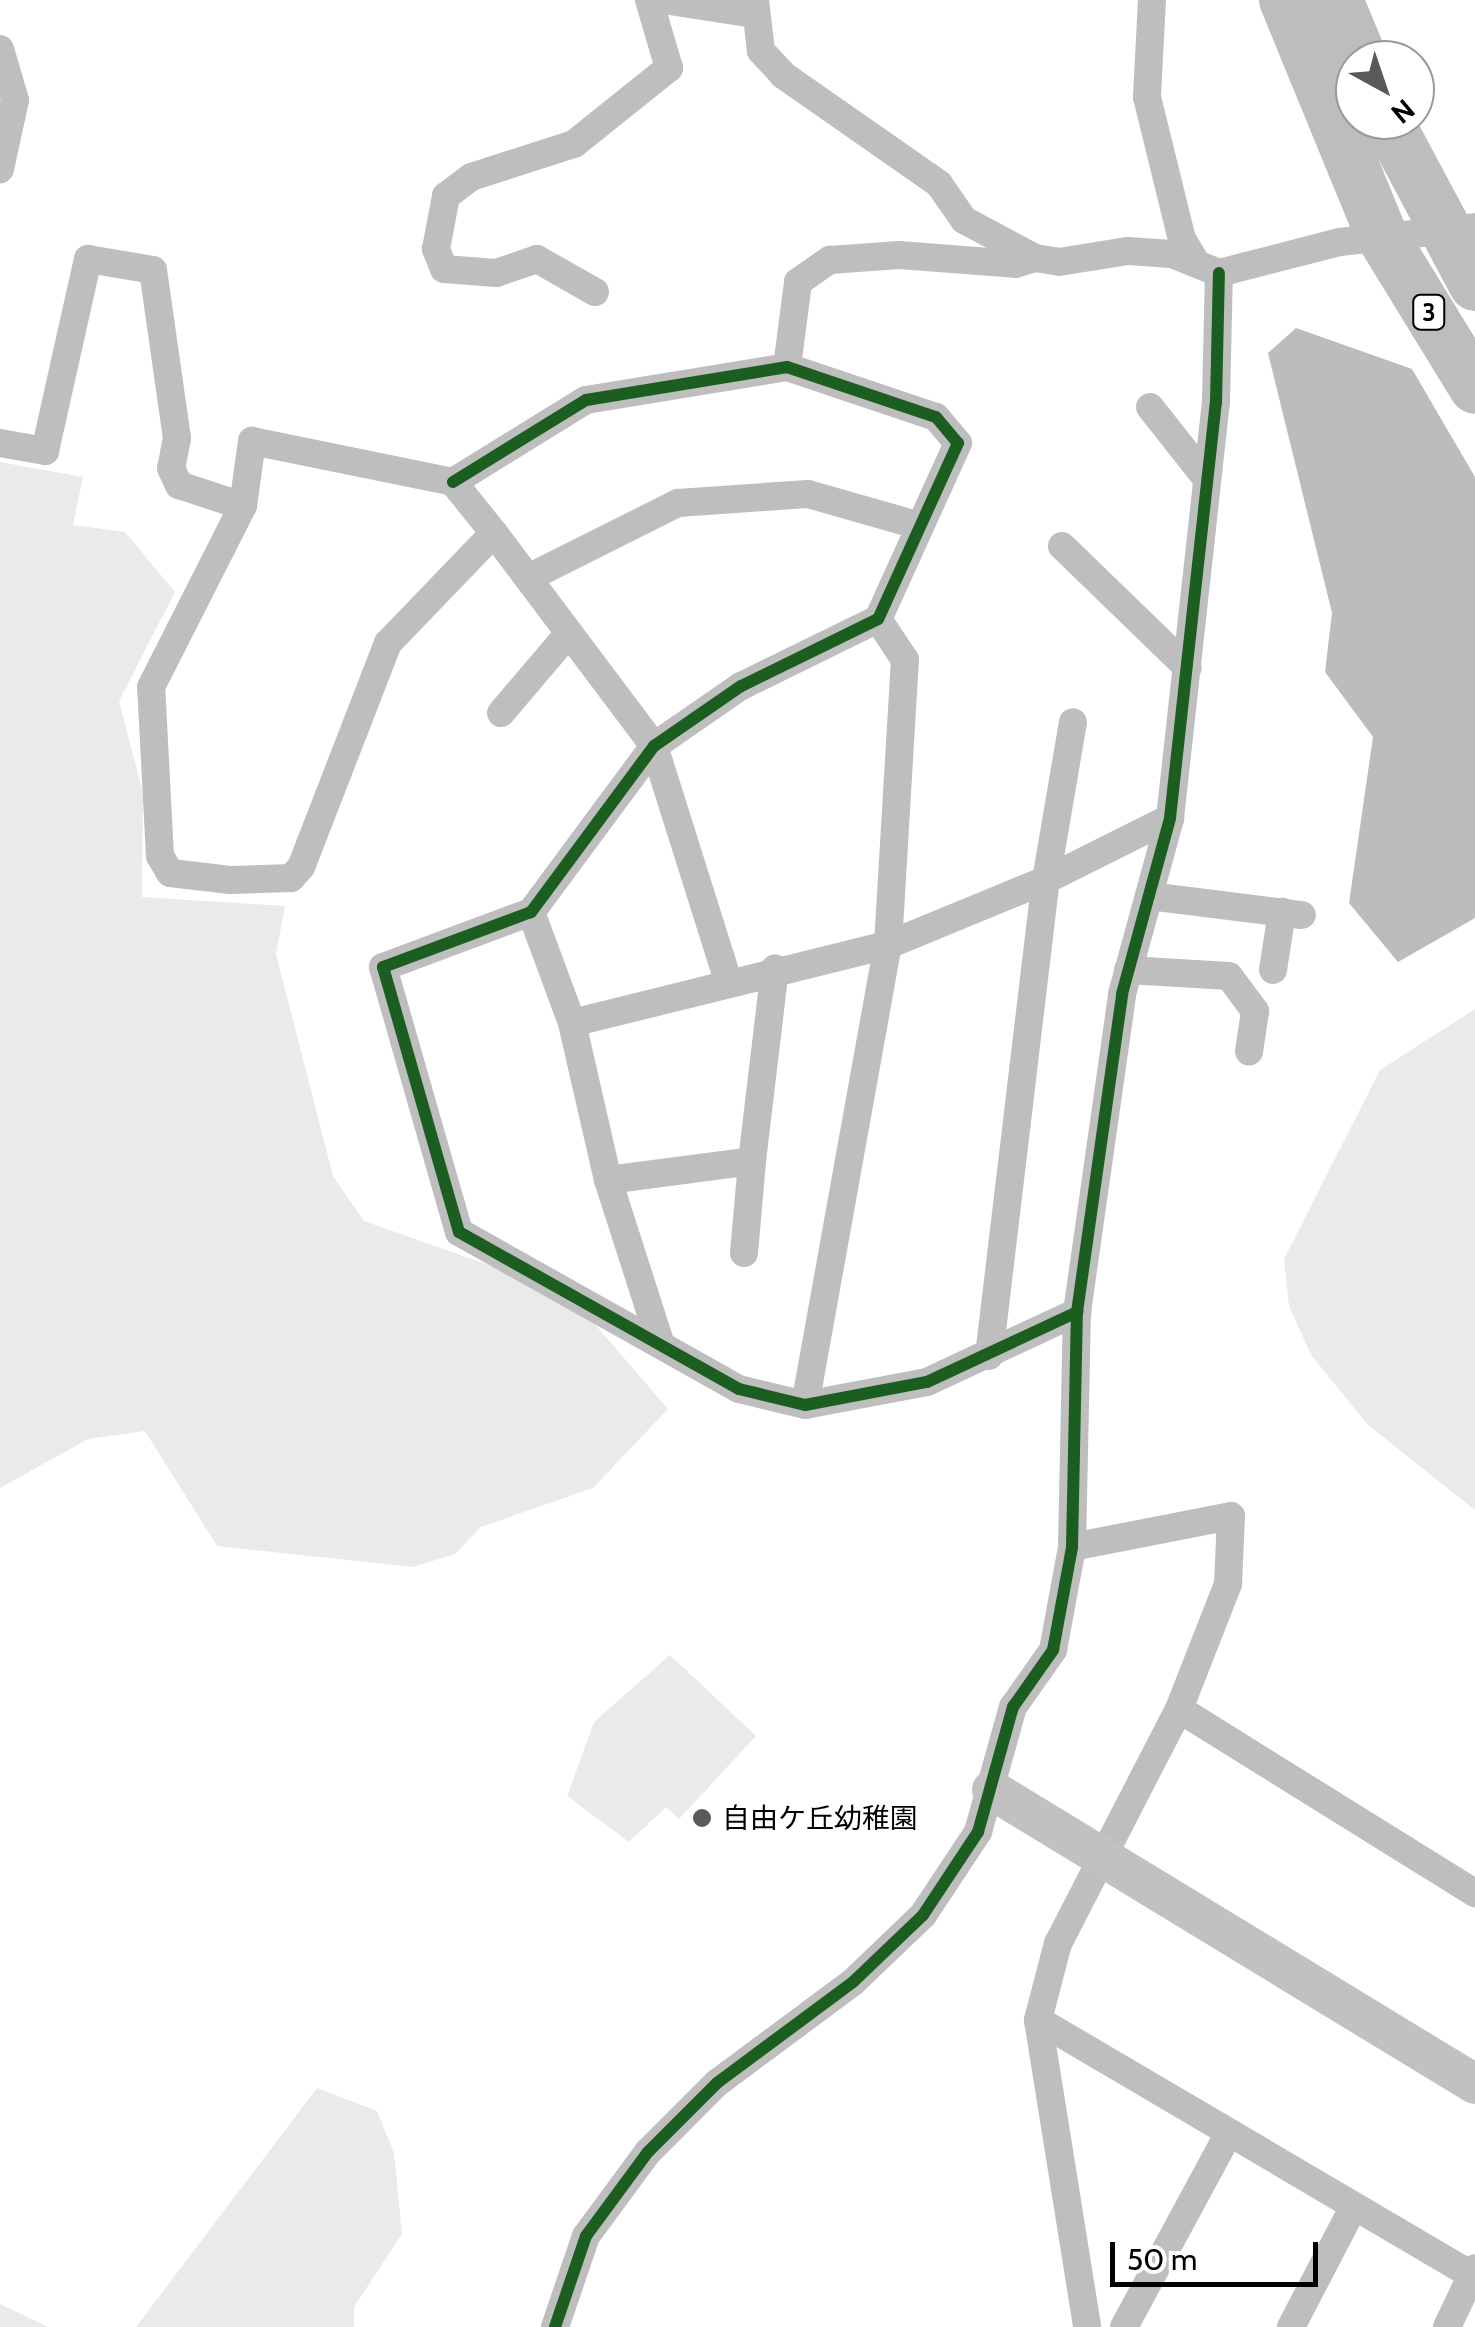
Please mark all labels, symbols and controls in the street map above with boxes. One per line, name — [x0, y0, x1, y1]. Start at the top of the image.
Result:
north arrow — [1335, 40, 1435, 140]
text: N — [1384, 92, 1422, 131]
road number: 3 — [1412, 292, 1446, 332]
place label: 自由ケ丘幼稚園 — [722, 1801, 918, 1835]
marker: 自由ケ丘幼稚園 — [691, 1807, 713, 1829]
scale bar — [1115, 2222, 1322, 2284]
text: 50 m — [1127, 2241, 1197, 2278]

